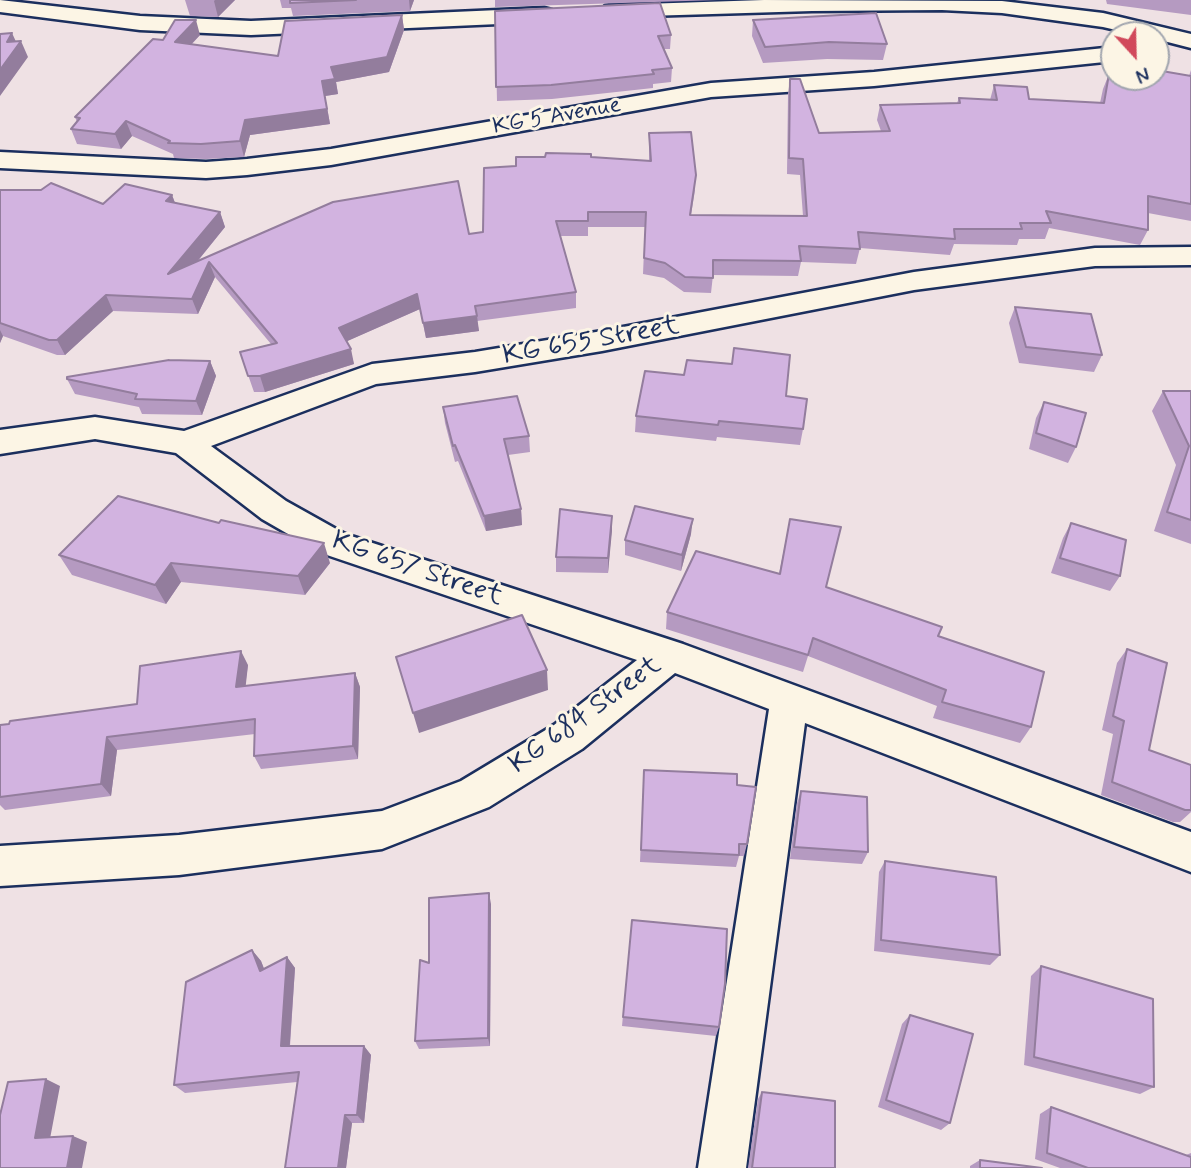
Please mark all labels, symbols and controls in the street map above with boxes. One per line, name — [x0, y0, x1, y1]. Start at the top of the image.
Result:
north arrow — [1100, 21, 1170, 91]
text: N — [1132, 60, 1153, 88]
street label: KG 5 Avenue — [491, 92, 623, 142]
street label: KG 655 Street — [500, 310, 682, 374]
street label: KG 657 Street — [327, 525, 507, 615]
street label: KG 684 Street — [503, 650, 669, 782]

